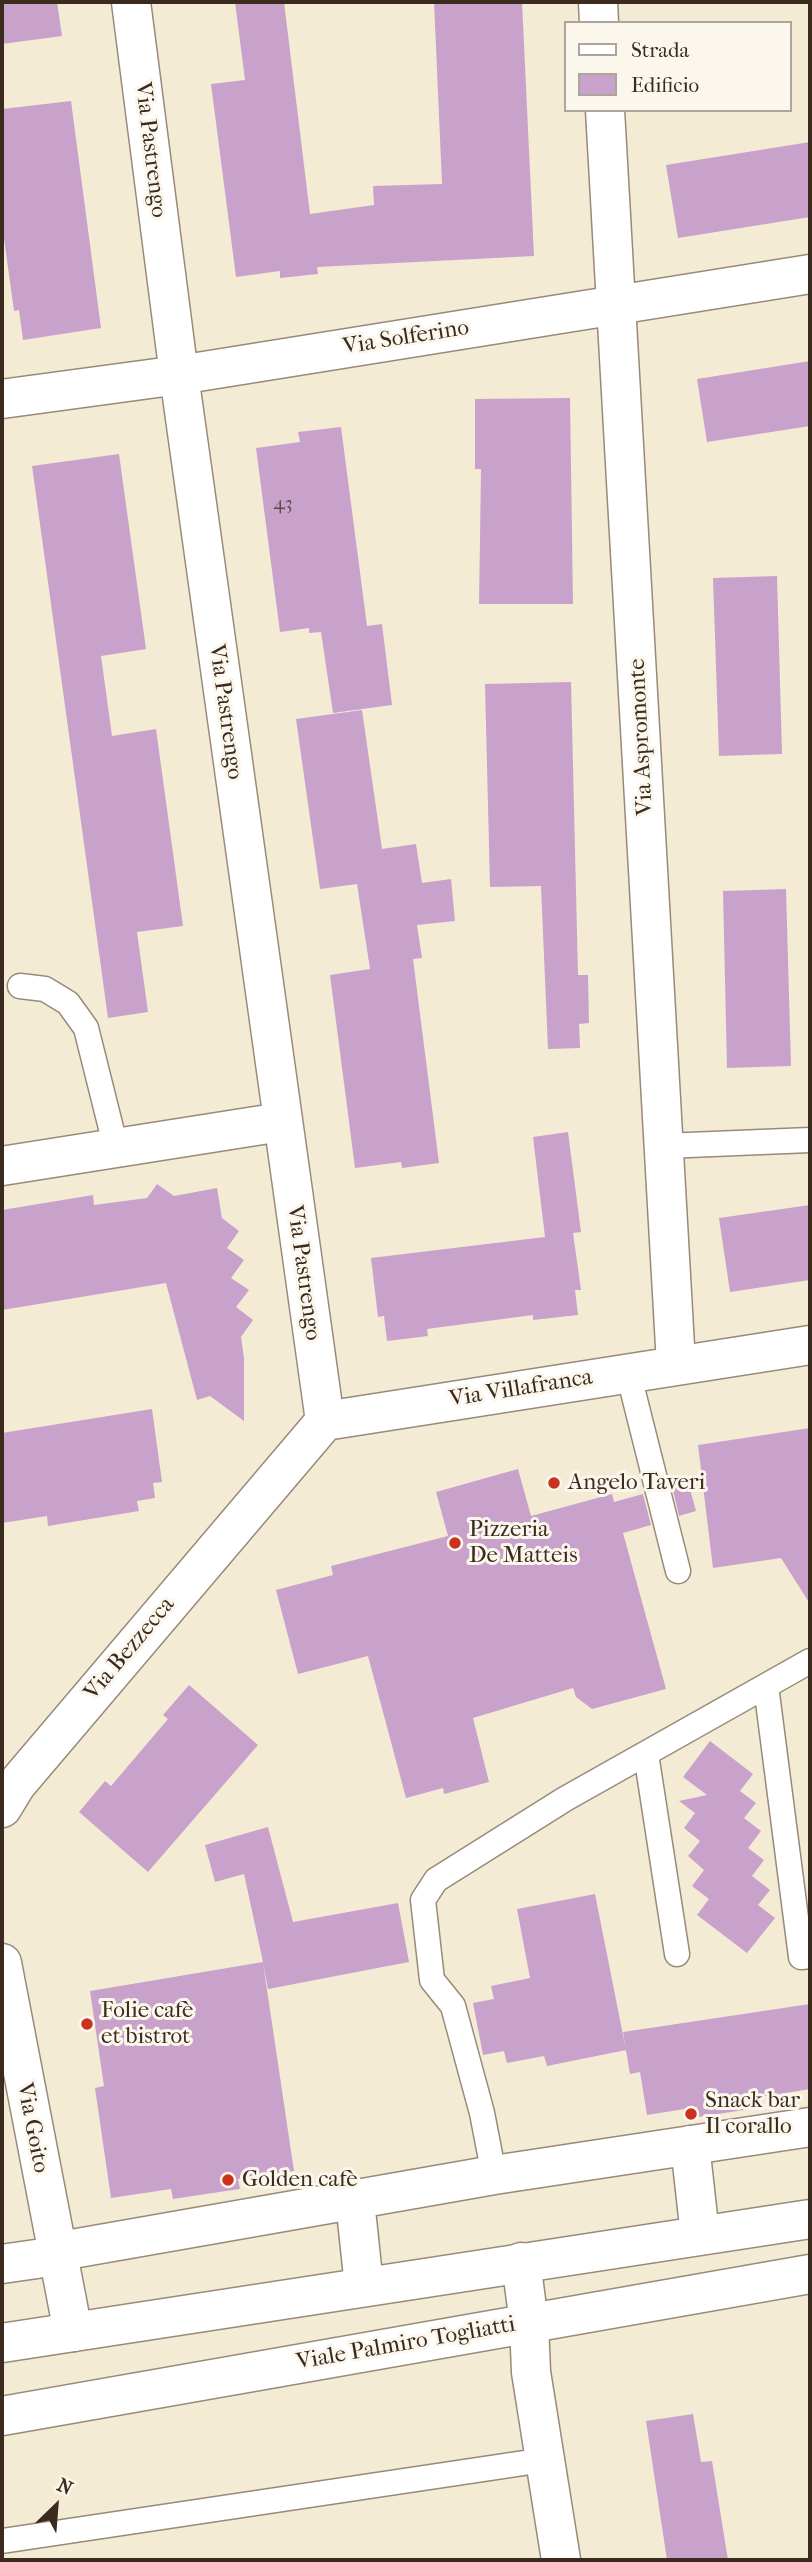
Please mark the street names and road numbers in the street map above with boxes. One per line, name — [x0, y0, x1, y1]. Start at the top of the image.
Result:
street label: Via Pastrengo — [128, 81, 172, 219]
street label: Via Solferino — [341, 314, 471, 362]
street label: Via Pastrengo — [202, 642, 248, 782]
street label: Via Aspromonte — [624, 658, 660, 816]
street label: Via Pastrengo — [280, 1203, 326, 1343]
street label: Via Villafranca — [448, 1364, 594, 1414]
street label: Via Bezzecca — [79, 1592, 181, 1706]
street label: Via Goito — [10, 2080, 54, 2176]
street label: Viale Palmiro Togliatti — [294, 2311, 518, 2377]

